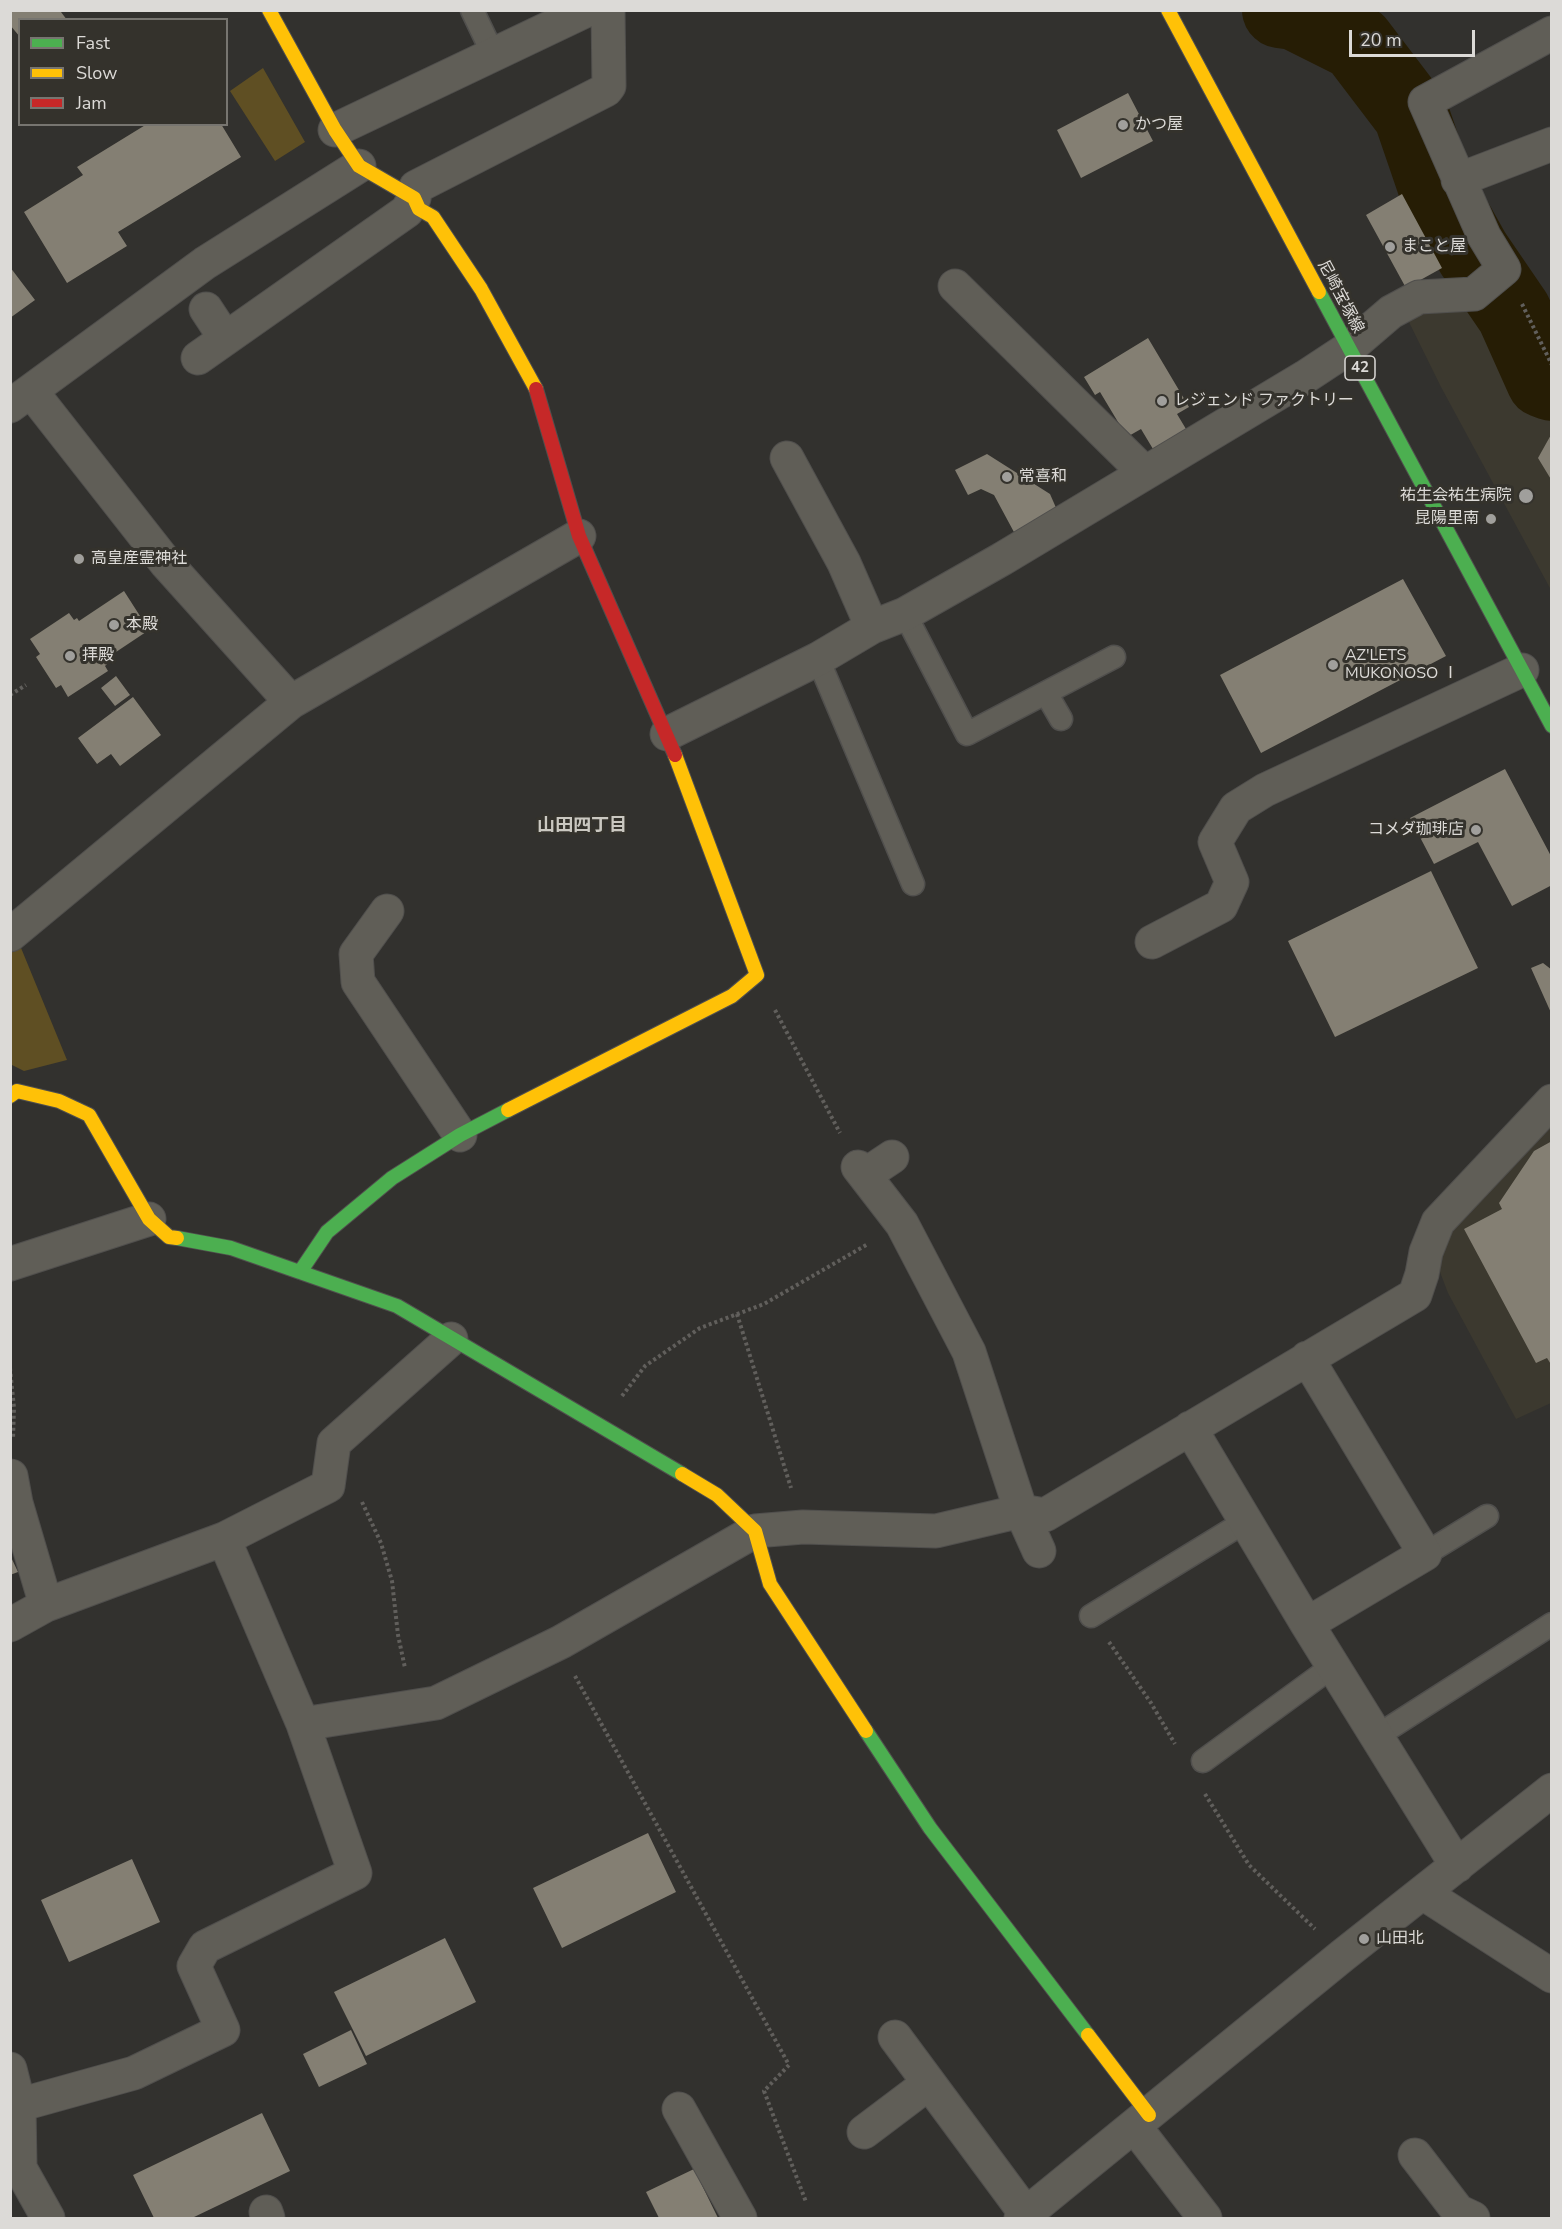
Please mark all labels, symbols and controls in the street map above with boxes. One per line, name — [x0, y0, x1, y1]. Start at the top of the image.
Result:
legend — [18, 18, 228, 126]
scale bar — [1352, 18, 1478, 56]
text: 20 m — [1360, 28, 1402, 52]
text: Fast — [76, 31, 110, 55]
text: Slow — [76, 61, 117, 85]
text: Jam — [76, 91, 107, 115]
place label: かつ屋 — [1135, 115, 1183, 135]
marker: かつ屋 — [1116, 118, 1130, 132]
place label: まこと屋 — [1402, 237, 1466, 257]
marker: まこと屋 — [1383, 240, 1397, 254]
street label: 尼崎宝塚線 — [1313, 257, 1367, 337]
road number: 42 — [1345, 356, 1375, 380]
place label: レジェンド ファクトリー — [1174, 391, 1354, 411]
marker: レジェンド ファクトリー — [1155, 394, 1169, 408]
place label: 常喜和 — [1019, 467, 1067, 487]
marker: 常喜和 — [1000, 470, 1014, 484]
place label: 祐生会祐生病院 — [1400, 486, 1512, 506]
marker: 祐生会祐生病院 — [1517, 487, 1535, 505]
place label: 昆陽里南 — [1415, 509, 1479, 529]
marker: 昆陽里南 — [1484, 512, 1498, 526]
place label: 高皇産霊神社 — [91, 549, 187, 569]
marker: 高皇産霊神社 — [72, 552, 86, 566]
place label: 本殿 — [126, 615, 158, 635]
marker: 本殿 — [107, 618, 121, 632]
place label: 拝殿 — [82, 646, 114, 666]
place label: AZ'LETS MUKONOSO Ⅰ — [1345, 646, 1458, 684]
marker: 拝殿 — [63, 649, 77, 663]
marker: AZ'LETS MUKONOSO Ⅰ — [1326, 658, 1340, 672]
district label: 山田四丁目 — [537, 816, 627, 838]
place label: コメダ珈琲店 — [1368, 820, 1464, 840]
marker: コメダ珈琲店 — [1469, 823, 1483, 837]
place label: 山田北 — [1376, 1929, 1424, 1949]
marker: 山田北 — [1357, 1932, 1371, 1946]

